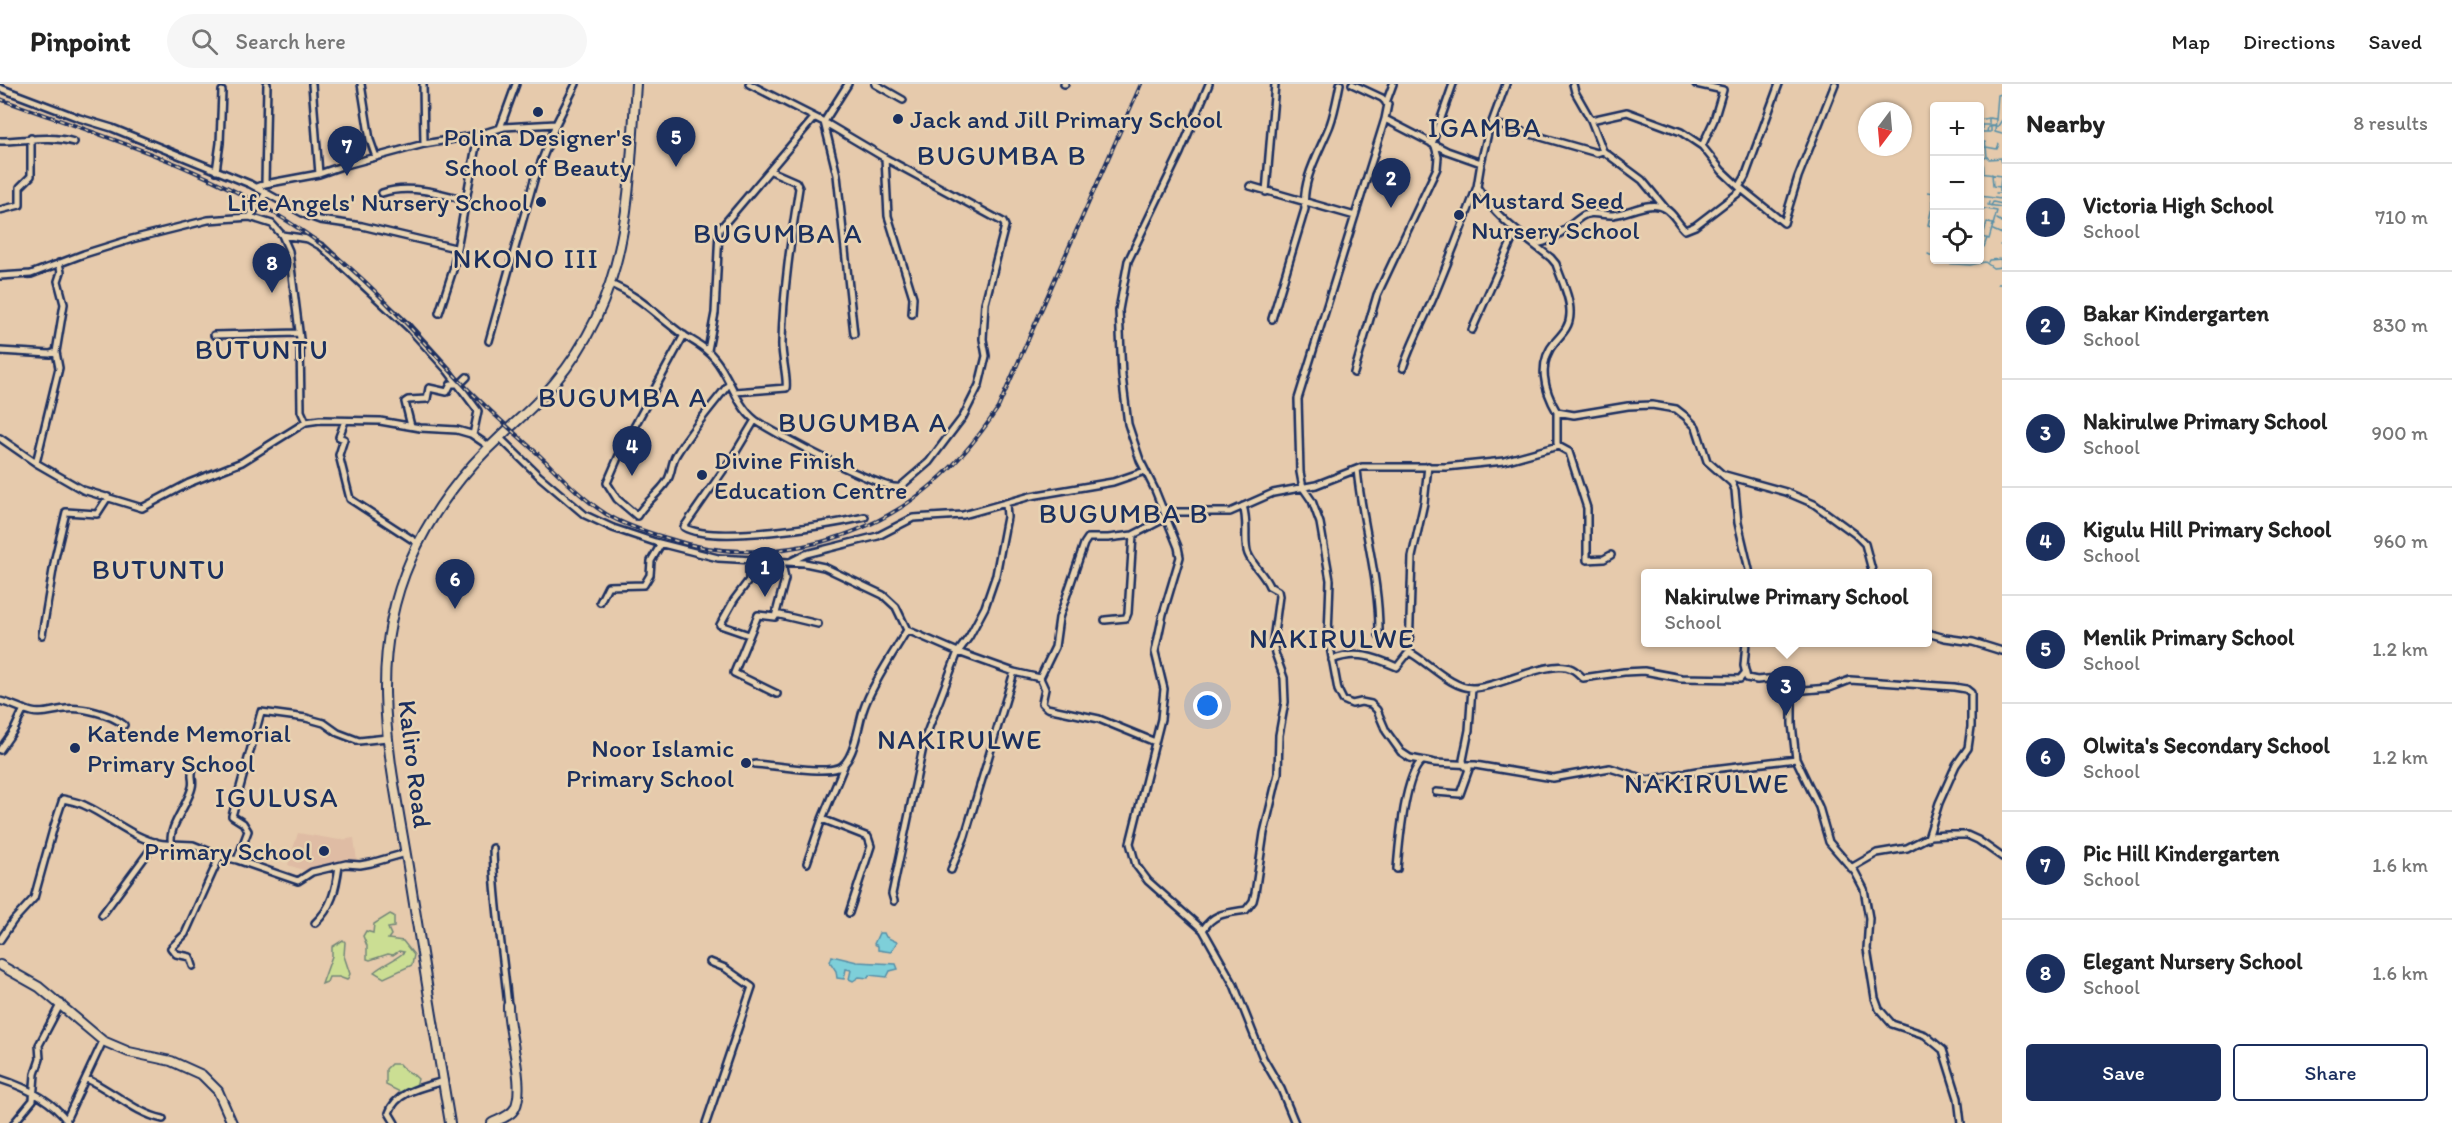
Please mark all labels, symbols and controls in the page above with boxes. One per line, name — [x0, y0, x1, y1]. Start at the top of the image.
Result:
search box — [167, 14, 587, 68]
text: Pinpoint — [30, 24, 131, 58]
icon: search — [188, 25, 221, 58]
text: Search here — [236, 28, 346, 55]
text: Map — [2172, 29, 2210, 54]
text: Directions — [2243, 29, 2335, 54]
text: Saved — [2368, 29, 2422, 54]
north arrow — [1858, 102, 1912, 156]
map controls — [1930, 102, 1984, 264]
button: + — [1930, 102, 1984, 156]
place label: Jack and Jill Primary School — [910, 103, 1223, 135]
marker: Polina Designer's School of Beauty — [531, 105, 545, 119]
text: Nearby — [2026, 107, 2105, 139]
district label: IGAMBA — [1428, 110, 1542, 144]
text: 8 results — [2353, 111, 2428, 135]
marker: Jack and Jill Primary School — [891, 112, 905, 126]
pin: 5 — [656, 118, 696, 167]
place label: Polina Designer's School of Beauty — [443, 121, 633, 183]
pin: 7 — [328, 126, 366, 176]
district label: BUGUMBA B — [917, 138, 1087, 172]
button: − — [1930, 156, 1984, 210]
pin: 2 — [1372, 158, 1410, 208]
place label: Mustard Seed Nursery School — [1471, 184, 1640, 246]
place label: Life Angels' Nursery School — [227, 186, 529, 218]
text: Victoria High School — [2083, 192, 2274, 219]
marker: Life Angels' Nursery School — [534, 195, 548, 209]
text: 1 — [2041, 205, 2050, 229]
text: 710 m — [2375, 205, 2428, 229]
marker: Mustard Seed Nursery School — [1452, 208, 1466, 222]
button: locate — [1930, 210, 1984, 264]
district label: BUGUMBA A — [693, 216, 863, 250]
text: School — [2083, 219, 2140, 243]
district label: NKONO III — [453, 241, 599, 275]
pin: 8 — [252, 244, 292, 293]
text: Bakar Kindergarten — [2083, 300, 2269, 327]
text: 2 — [2040, 313, 2051, 337]
text: 830 m — [2373, 313, 2428, 337]
text: School — [2083, 327, 2140, 351]
district label: BUTUNTU — [195, 332, 329, 366]
district label: BUGUMBA A — [538, 380, 708, 414]
district label: BUGUMBA A — [778, 405, 948, 439]
text: Nakirulwe Primary School — [2083, 408, 2327, 435]
text: 3 — [2040, 421, 2051, 445]
text: 900 m — [2372, 421, 2428, 445]
pin: 4 — [612, 426, 652, 476]
text: School — [2083, 435, 2140, 459]
place label: Divine Finish Education Centre — [714, 444, 908, 506]
marker: Divine Finish Education Centre — [695, 468, 709, 482]
district label: BUGUMBA B — [1039, 496, 1209, 530]
text: Kigulu Hill Primary School — [2083, 516, 2331, 543]
text: 4 — [2039, 529, 2052, 553]
text: 960 m — [2373, 529, 2428, 553]
text: School — [2083, 543, 2140, 567]
pin: 1 — [746, 548, 784, 597]
district label: BUTUNTU — [92, 552, 226, 586]
pin: 6 — [436, 560, 474, 609]
popup — [1641, 569, 1932, 647]
text: Nakirulwe Primary School — [1664, 583, 1909, 610]
text: School — [1664, 610, 1721, 634]
district label: NAKIRULWE — [1249, 621, 1415, 655]
text: Menlik Primary School — [2083, 624, 2294, 651]
text: 5 — [2040, 637, 2051, 661]
text: 1.2 km — [2372, 637, 2428, 661]
text: School — [2083, 651, 2140, 675]
pin: 3 — [1766, 666, 1806, 716]
your location — [1193, 691, 1222, 720]
street label: Kaliro Road — [391, 698, 439, 830]
place label: Katende Memorial Primary School — [87, 717, 291, 779]
district label: NAKIRULWE — [877, 722, 1043, 756]
place label: Noor Islamic Primary School — [566, 732, 734, 794]
text: Olwita's Secondary School — [2083, 732, 2330, 759]
marker: Katende Memorial Primary School — [68, 741, 82, 755]
text: 6 — [2040, 745, 2051, 769]
text: 1.2 km — [2372, 745, 2428, 769]
marker: Noor Islamic Primary School — [739, 756, 753, 770]
text: School — [2083, 759, 2140, 783]
district label: NAKIRULWE — [1624, 766, 1790, 800]
district label: IGULUSA — [215, 780, 339, 814]
place label: Primary School — [144, 835, 312, 867]
text: Pic Hill Kindergarten — [2083, 840, 2280, 867]
marker: Primary School — [317, 844, 331, 858]
text: 7 — [2041, 853, 2050, 877]
text: 1.6 km — [2372, 853, 2428, 877]
text: School — [2083, 867, 2140, 891]
text: Elegant Nursery School — [2083, 948, 2303, 975]
text: 8 — [2040, 961, 2051, 985]
text: 1.6 km — [2372, 961, 2428, 985]
text: School — [2083, 975, 2140, 999]
button: Save — [2026, 1044, 2221, 1101]
button: Share — [2233, 1044, 2428, 1101]

